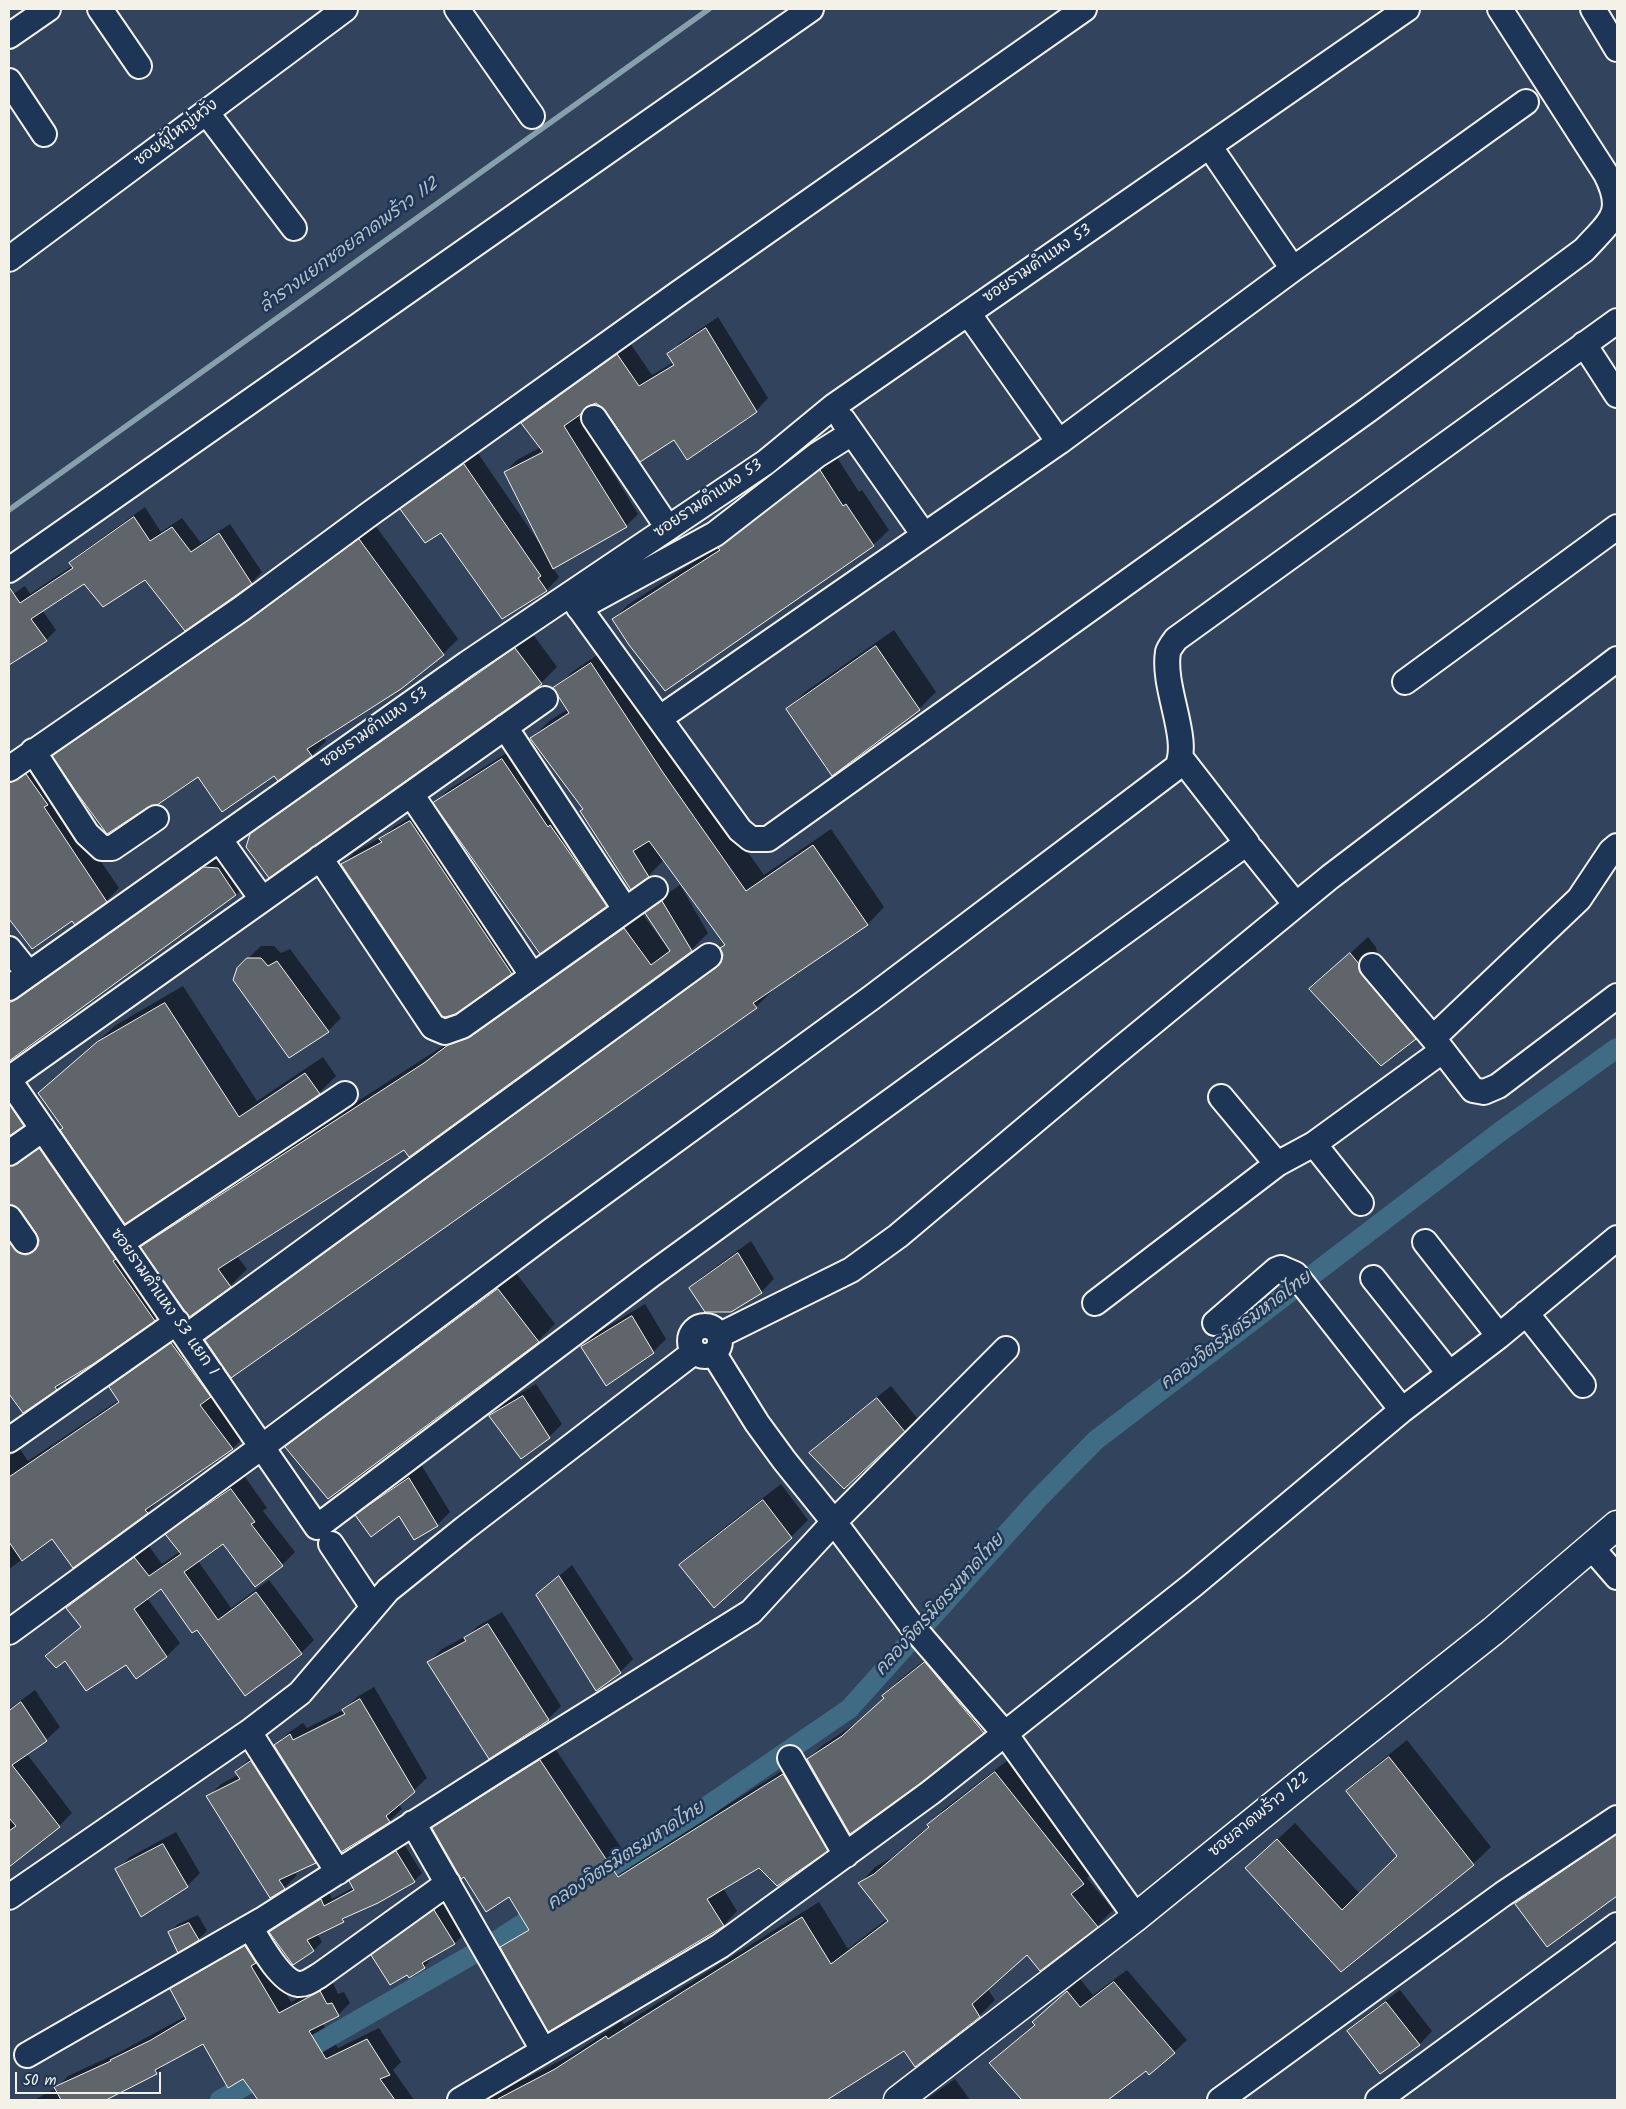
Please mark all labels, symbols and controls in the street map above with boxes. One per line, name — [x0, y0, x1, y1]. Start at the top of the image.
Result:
street label: ซอยผู้ใหญ่หวัง — [132, 96, 222, 172]
water label: ลำรางแยกซอยลาดพร้าว 112 — [256, 175, 444, 319]
street label: ซอยรามคำแหง 53 — [980, 222, 1096, 308]
street label: ซอยรามคำแหง 53 — [651, 457, 767, 543]
street label: ซอยรามคำแหง 53 — [318, 685, 432, 773]
street label: ซอยรามคำแหง 53 แยก 1 — [105, 1226, 221, 1380]
water label: คลองจิตรมิตรมหาดไทย — [1157, 1268, 1317, 1396]
water label: คลองจิตรมิตรมหาดไทย — [872, 1531, 1010, 1681]
street label: ซอยลาดพร้าว 122 — [1206, 1769, 1314, 1863]
water label: คลองจิตรมิตรมหาดไทย — [544, 1798, 710, 1916]
scale bar — [18, 2062, 164, 2094]
text: 50 m — [23, 2069, 57, 2093]

